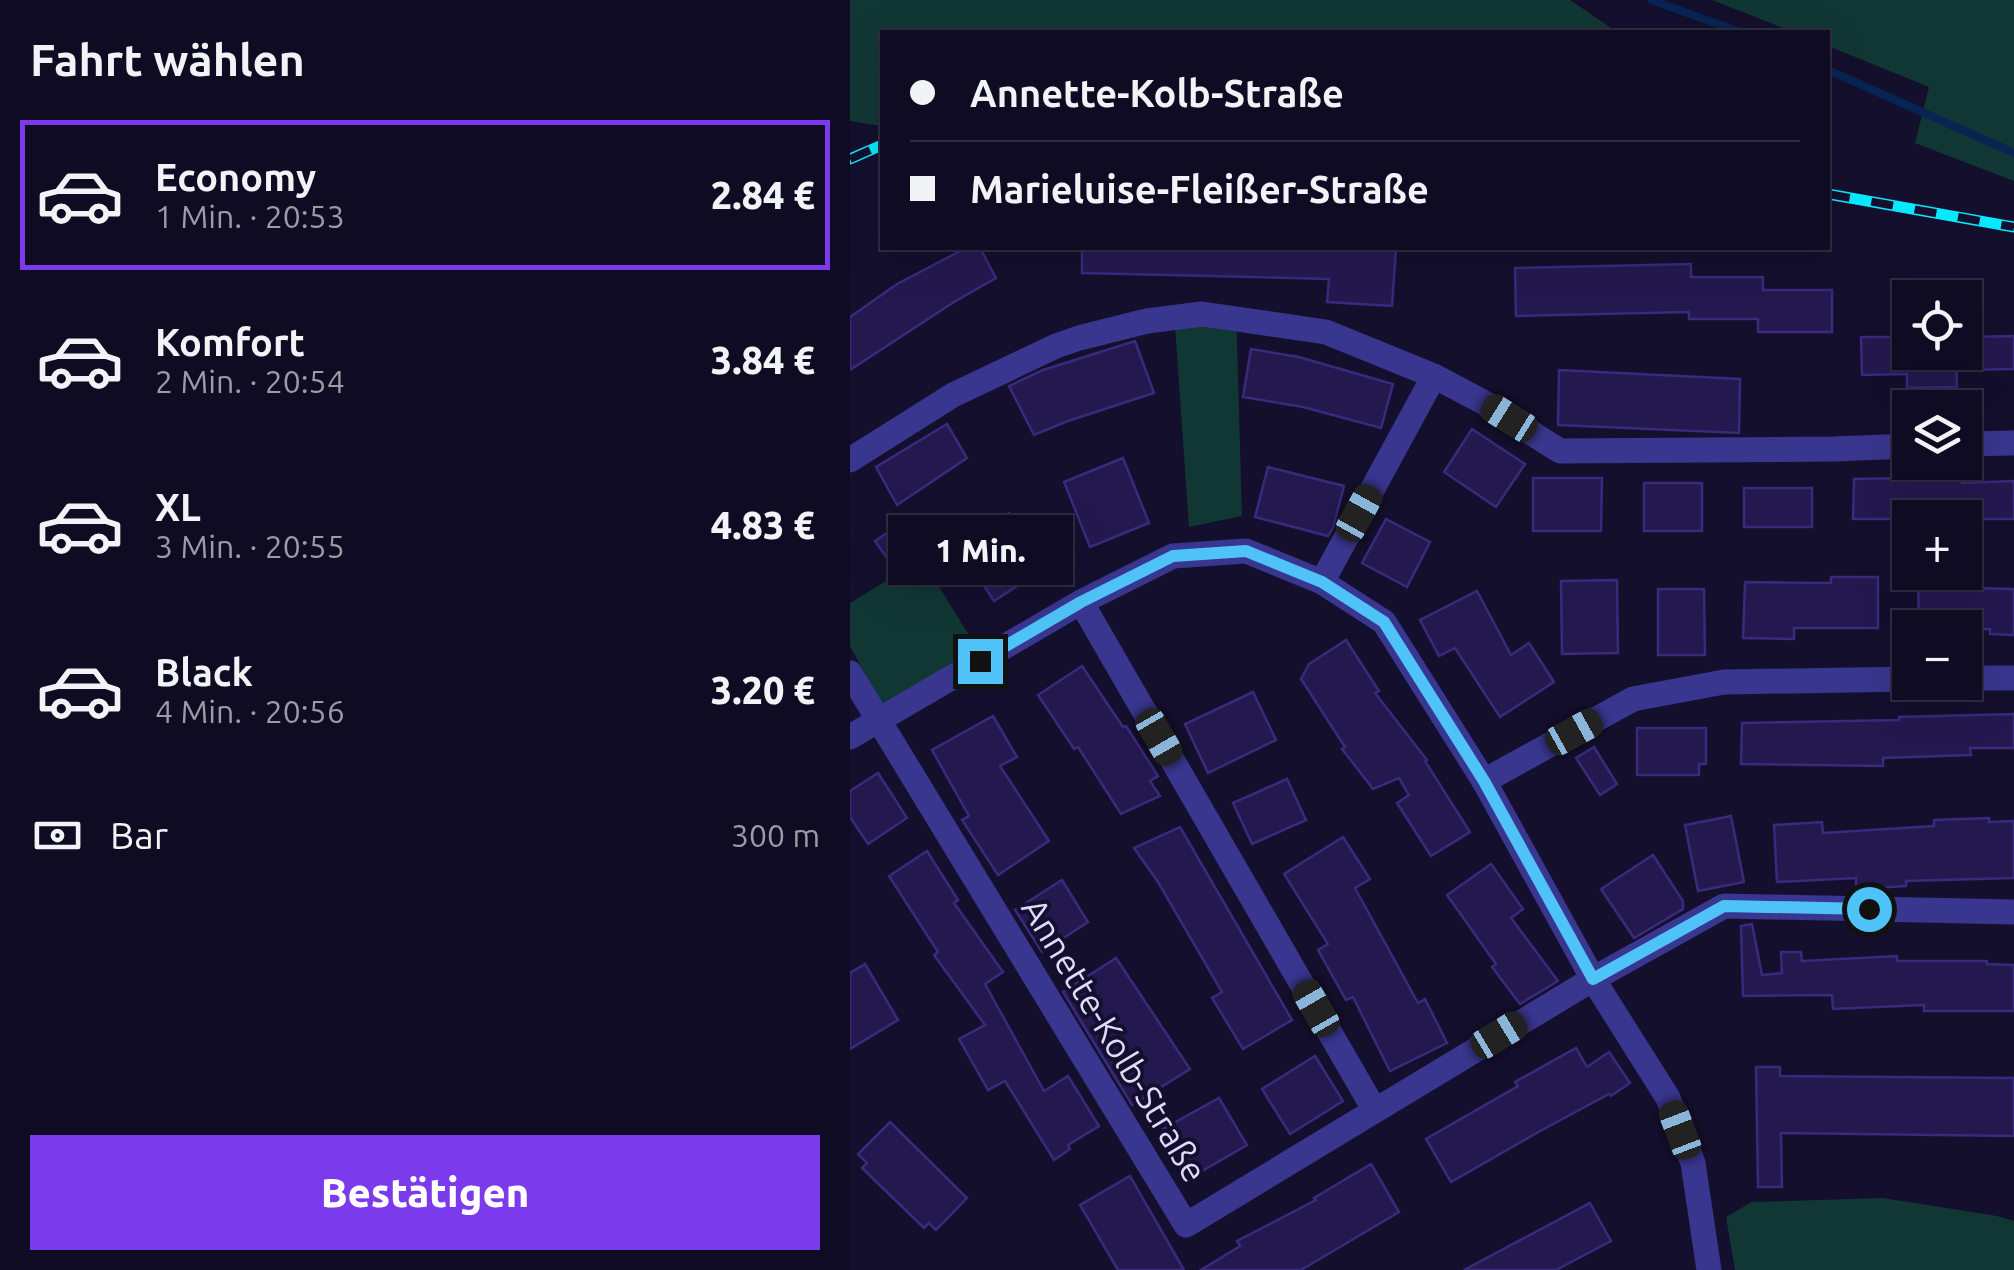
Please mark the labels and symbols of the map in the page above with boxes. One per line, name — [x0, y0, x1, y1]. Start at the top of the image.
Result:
car — [1476, 389, 1542, 447]
car — [1331, 479, 1387, 547]
callout: 1 Min. — [888, 516, 1072, 586]
route end — [958, 639, 1003, 684]
car — [1131, 704, 1187, 770]
car — [1540, 704, 1608, 760]
route start — [1847, 887, 1892, 932]
street label: Annette-Kolb-Straße — [1014, 890, 1215, 1189]
car — [1288, 975, 1344, 1041]
car — [1466, 1007, 1532, 1063]
car — [1655, 1097, 1705, 1163]

